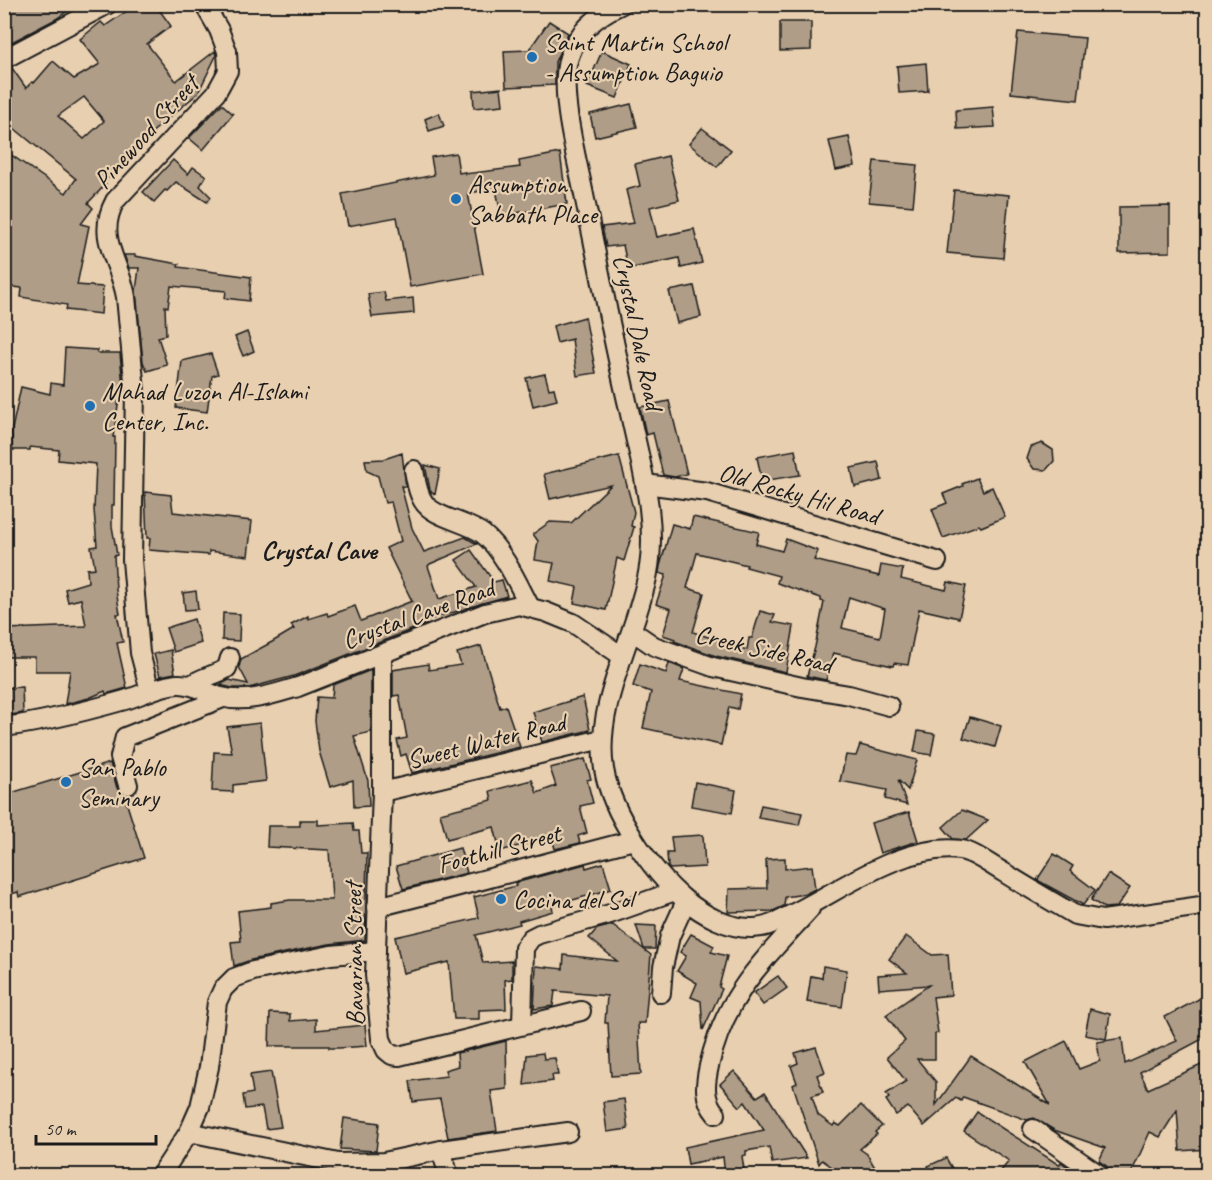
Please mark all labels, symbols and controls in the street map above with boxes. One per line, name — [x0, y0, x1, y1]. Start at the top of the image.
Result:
place label: Saint Martin School - Assumption Baguio — [544, 26, 731, 89]
marker: Saint Martin School - Assumption Baguio — [525, 50, 539, 64]
street label: Pinewood Street — [86, 66, 208, 196]
place label: Assumption Sabbath Place — [468, 168, 600, 231]
marker: Assumption Sabbath Place — [449, 192, 463, 206]
street label: Crystal Dale Road — [605, 252, 671, 416]
place label: Mahad Luzon Al-Islami Center, Inc. — [102, 375, 310, 438]
marker: Mahad Luzon Al-Islami Center, Inc. — [83, 399, 97, 413]
street label: Old Rocky Hil Road — [715, 455, 887, 534]
district label: Crystal Cave — [261, 533, 379, 567]
street label: Crystal Cave Road — [338, 570, 502, 657]
street label: Creek Side Road — [692, 617, 839, 682]
street label: Sweet Water Road — [403, 704, 572, 777]
place label: San Pablo Seminary — [78, 751, 168, 814]
marker: San Pablo Seminary — [59, 775, 73, 789]
street label: Foothill Street — [434, 816, 566, 881]
street label: Bavarian Street — [336, 879, 372, 1026]
place label: Cocina del Sol — [513, 883, 638, 916]
marker: Cocina del Sol — [494, 892, 508, 906]
scale bar — [36, 1108, 156, 1146]
text: 50 m — [45, 1118, 78, 1140]

